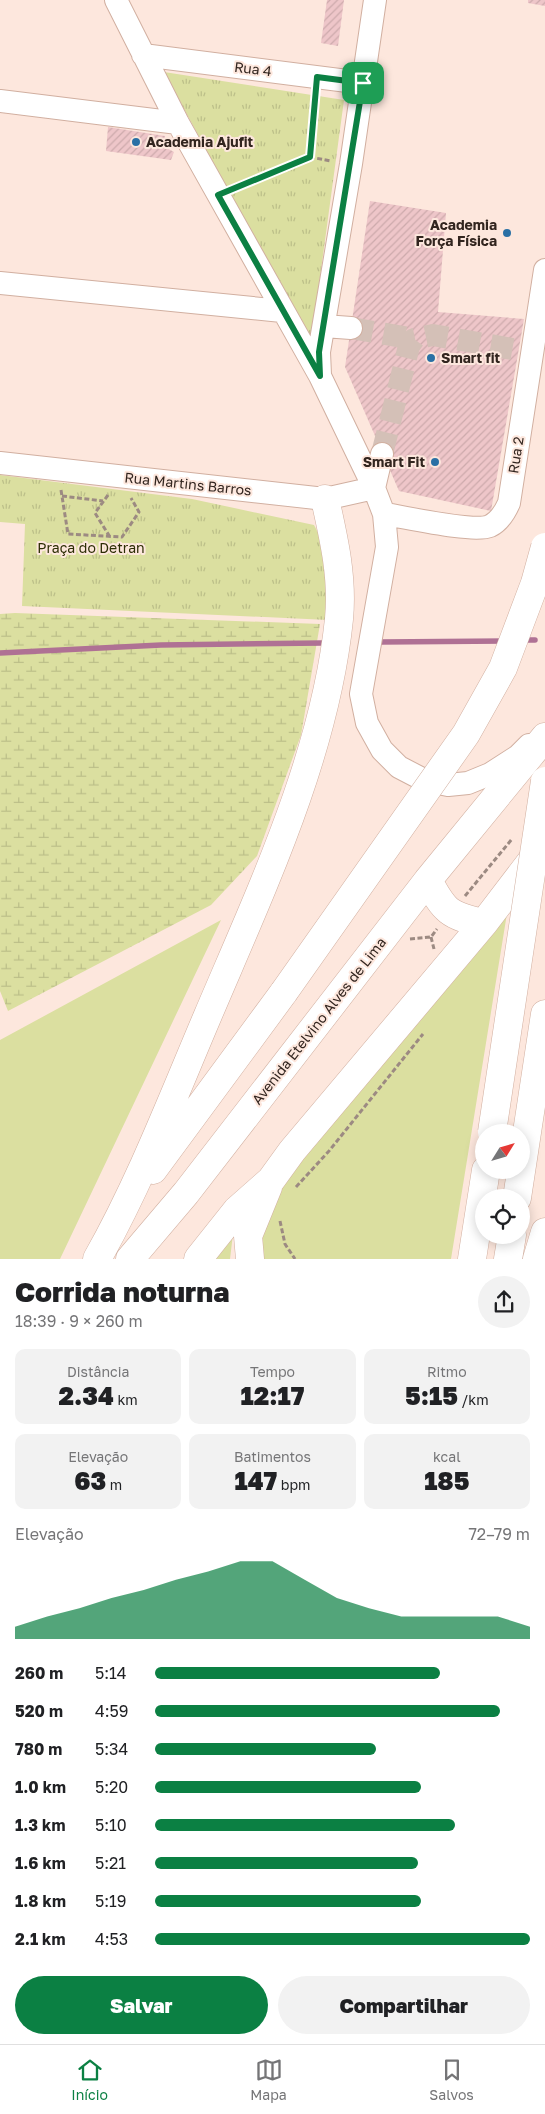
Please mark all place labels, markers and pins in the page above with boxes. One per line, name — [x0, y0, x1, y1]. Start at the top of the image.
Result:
pin — [342, 62, 384, 104]
place label: Academia Ajufit — [146, 133, 254, 150]
marker: Academia Ajufit — [130, 136, 142, 148]
place label: Academia Força Física — [415, 216, 497, 249]
marker: Academia Força Física — [501, 227, 513, 239]
place label: Smart fit — [441, 349, 501, 366]
marker: Smart fit — [425, 352, 437, 364]
place label: Smart Fit — [363, 453, 425, 470]
marker: Smart Fit — [429, 456, 441, 468]

